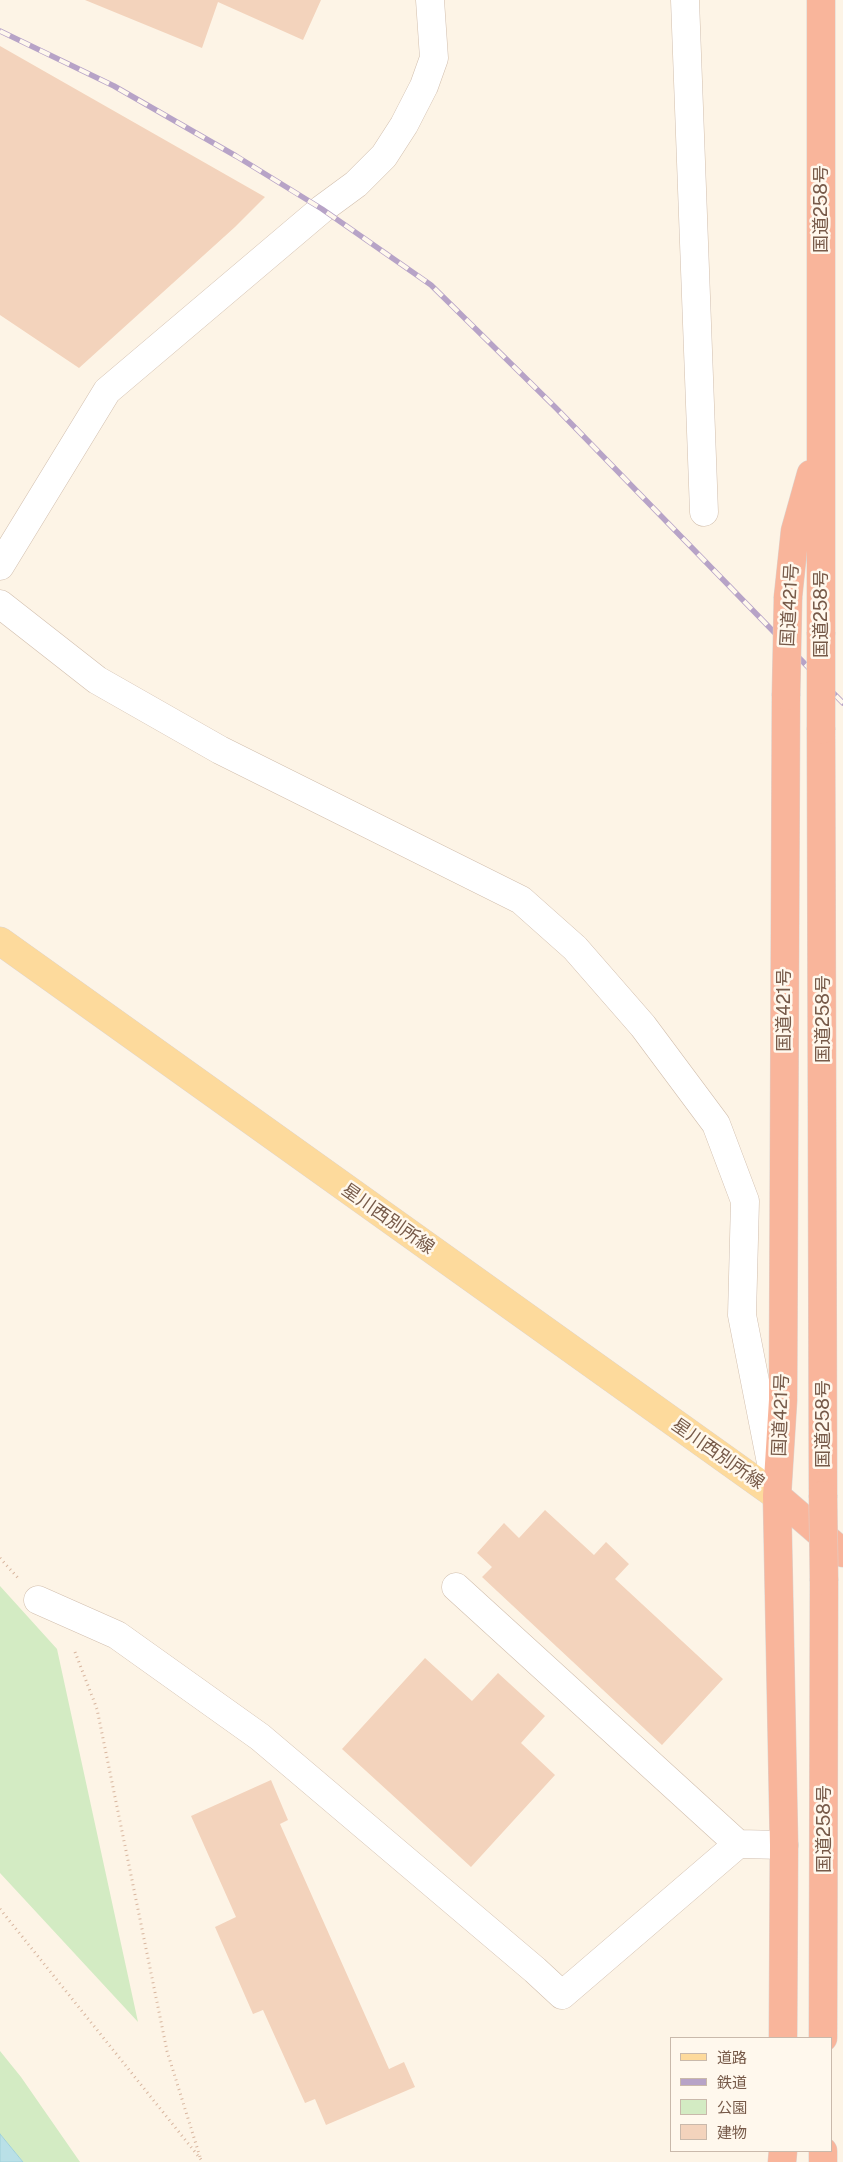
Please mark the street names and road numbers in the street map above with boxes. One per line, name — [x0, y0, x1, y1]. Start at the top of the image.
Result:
street label: 国道258号 — [810, 165, 832, 253]
street label: 国道421号 — [777, 563, 803, 647]
street label: 国道258号 — [810, 570, 832, 658]
street label: 国道421号 — [773, 968, 795, 1052]
street label: 国道258号 — [812, 975, 834, 1063]
street label: 星川西別所線 — [338, 1179, 438, 1259]
street label: 国道421号 — [769, 1373, 793, 1457]
street label: 国道258号 — [812, 1380, 834, 1468]
street label: 星川西別所線 — [668, 1414, 768, 1494]
street label: 国道258号 — [813, 1785, 835, 1873]

